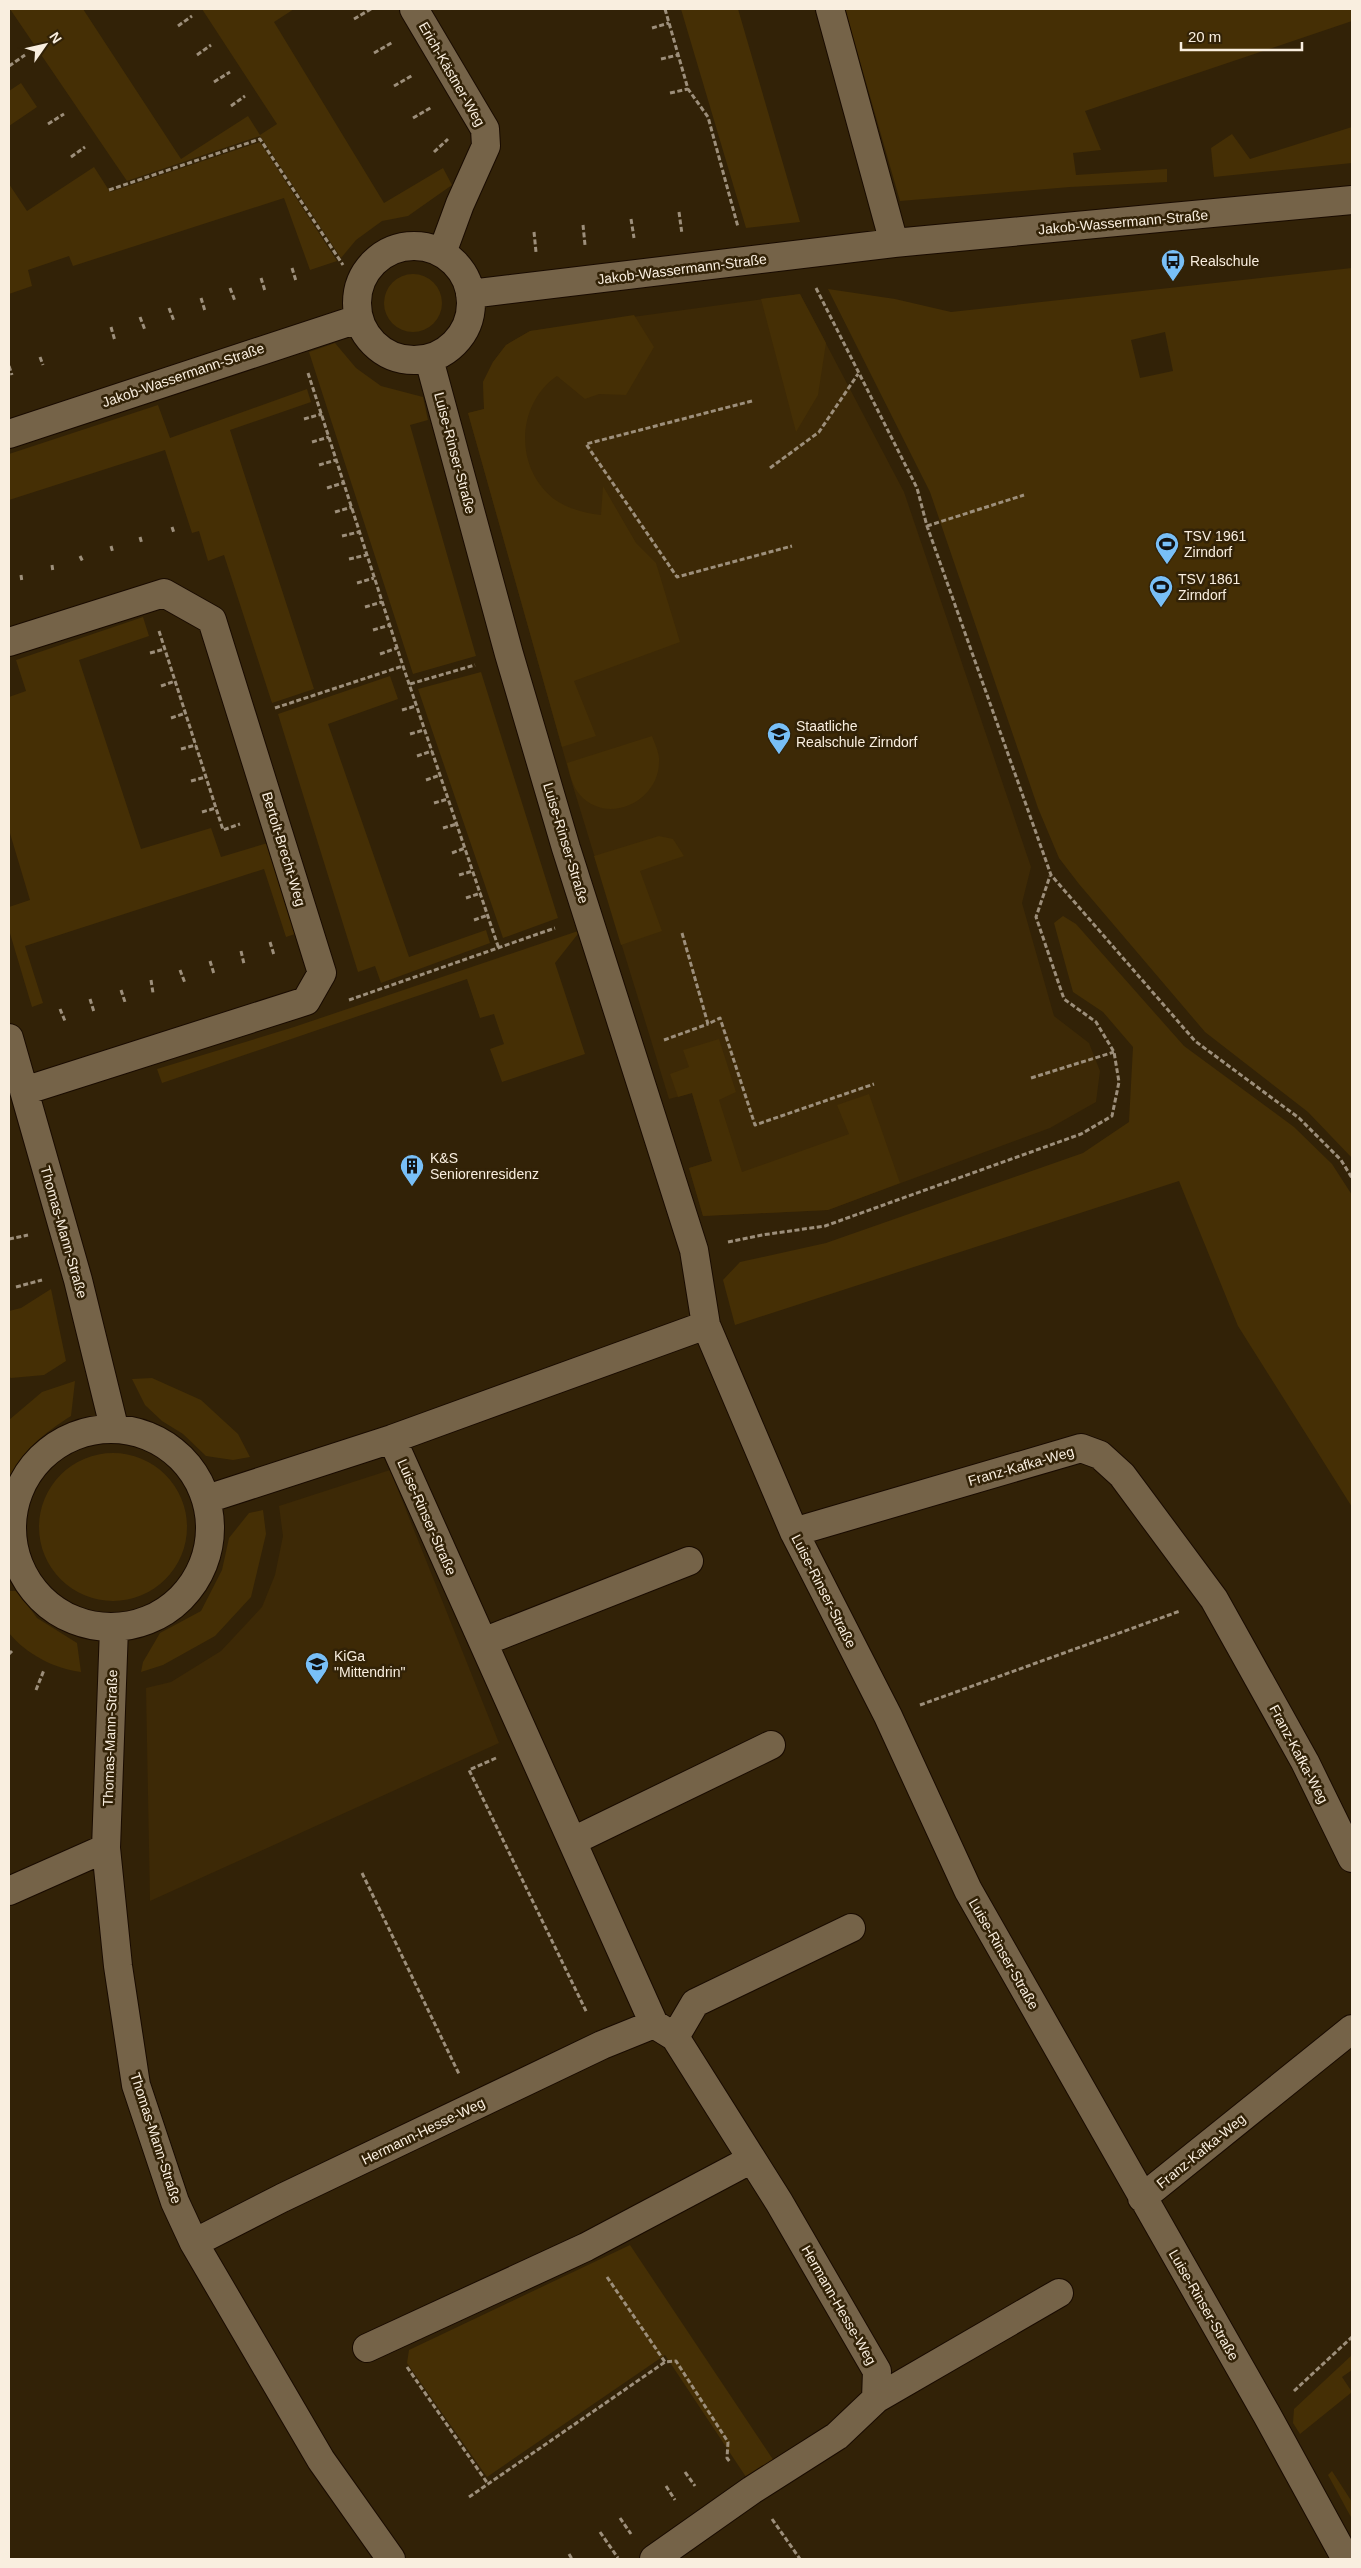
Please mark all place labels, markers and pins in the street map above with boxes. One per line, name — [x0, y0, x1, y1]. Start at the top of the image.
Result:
bus stop icon: Realschule — [1160, 248, 1186, 282]
place label: Realschule — [1190, 253, 1259, 269]
place label: TSV 1961 Zirndorf — [1184, 528, 1246, 560]
sports icon: TSV 1961 Zirndorf — [1154, 531, 1180, 565]
place label: TSV 1861 Zirndorf — [1178, 571, 1240, 603]
sports icon: TSV 1861 Zirndorf — [1148, 574, 1174, 608]
place label: Staatliche Realschule Zirndorf — [796, 718, 917, 750]
school or university icon: Staatliche Realschule Zirndorf — [766, 721, 792, 755]
place label: K&S Seniorenresidenz — [430, 1150, 539, 1182]
building icon: K&S Seniorenresidenz — [399, 1153, 425, 1187]
place label: KiGa "Mittendrin" — [334, 1648, 405, 1680]
school or university icon: KiGa "Mittendrin" — [304, 1651, 330, 1685]

